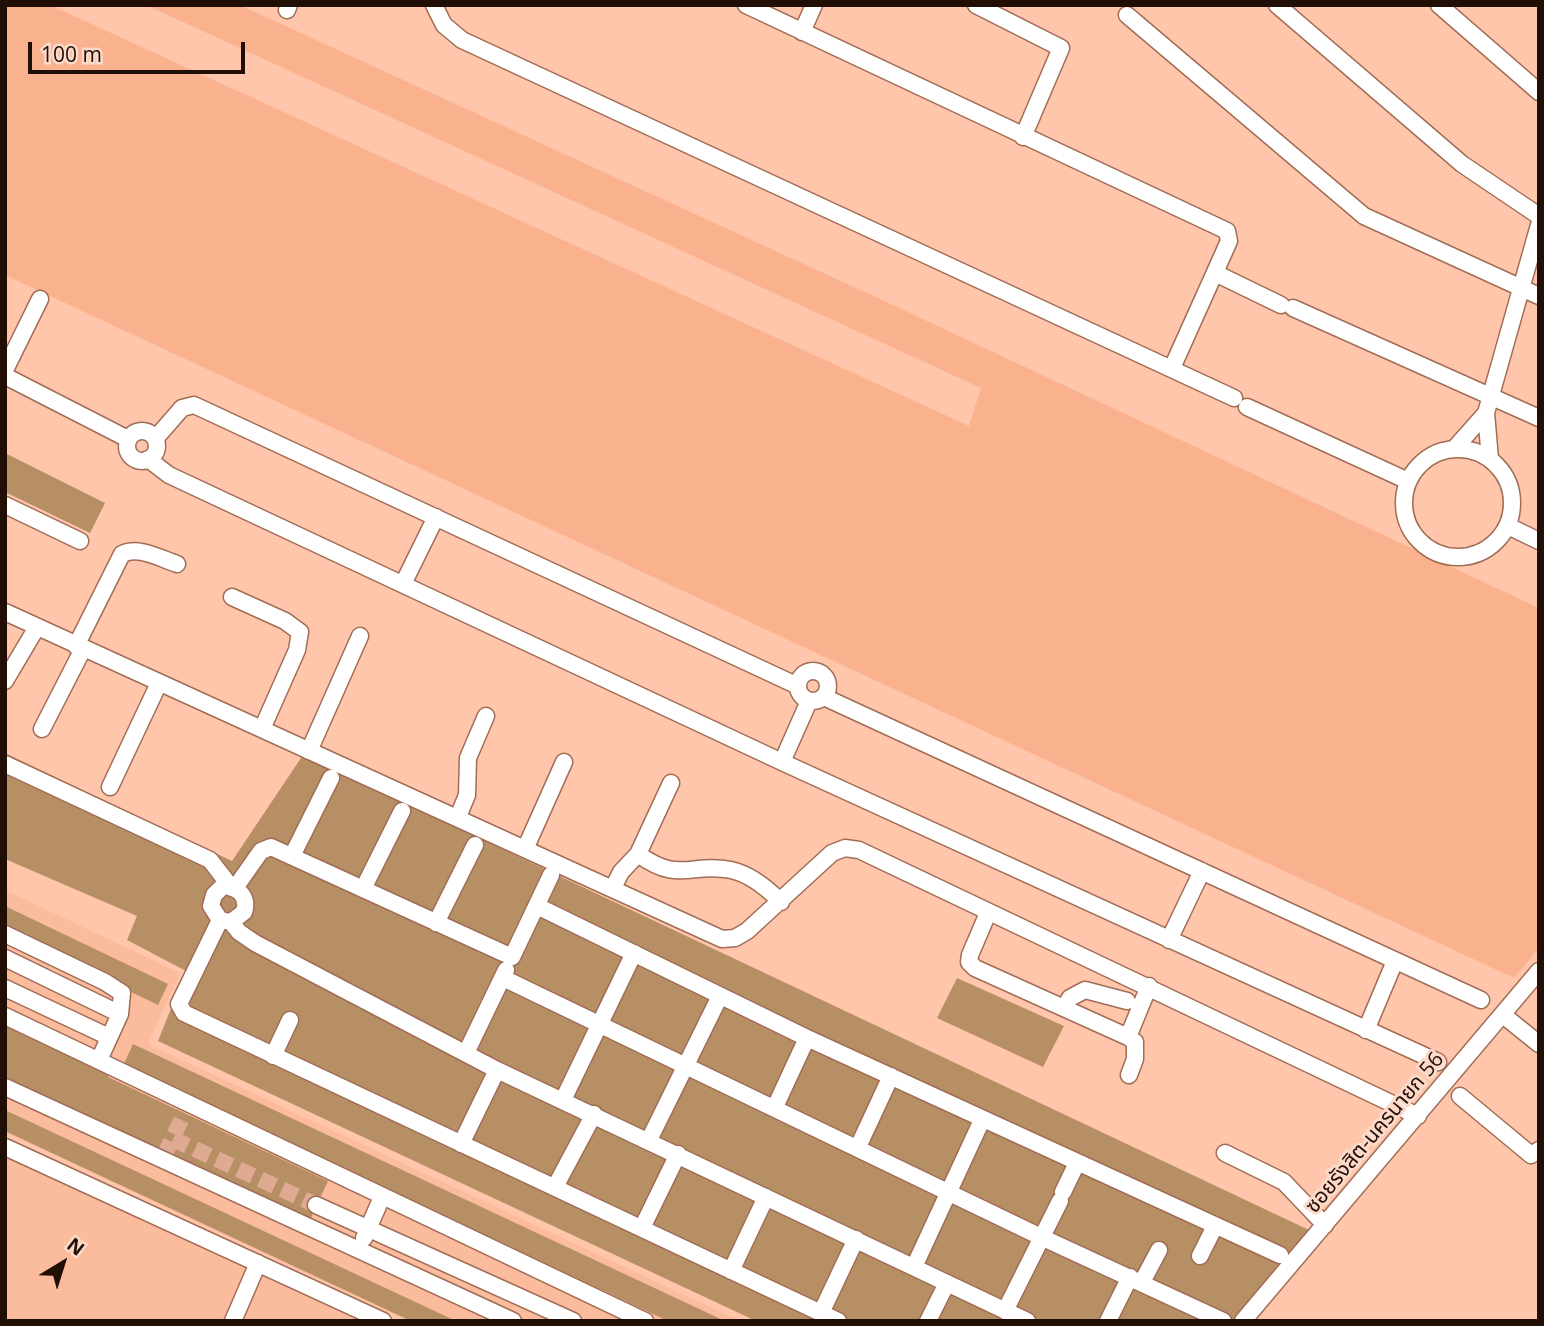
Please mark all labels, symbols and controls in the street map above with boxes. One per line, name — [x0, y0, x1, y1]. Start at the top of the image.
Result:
scale bar — [32, 28, 248, 72]
text: 100 m — [41, 40, 102, 68]
street label: ซอยรังสิต-นครนายก 56 — [1300, 1048, 1450, 1218]
north arrow — [28, 1228, 98, 1298]
text: N — [62, 1231, 90, 1261]

